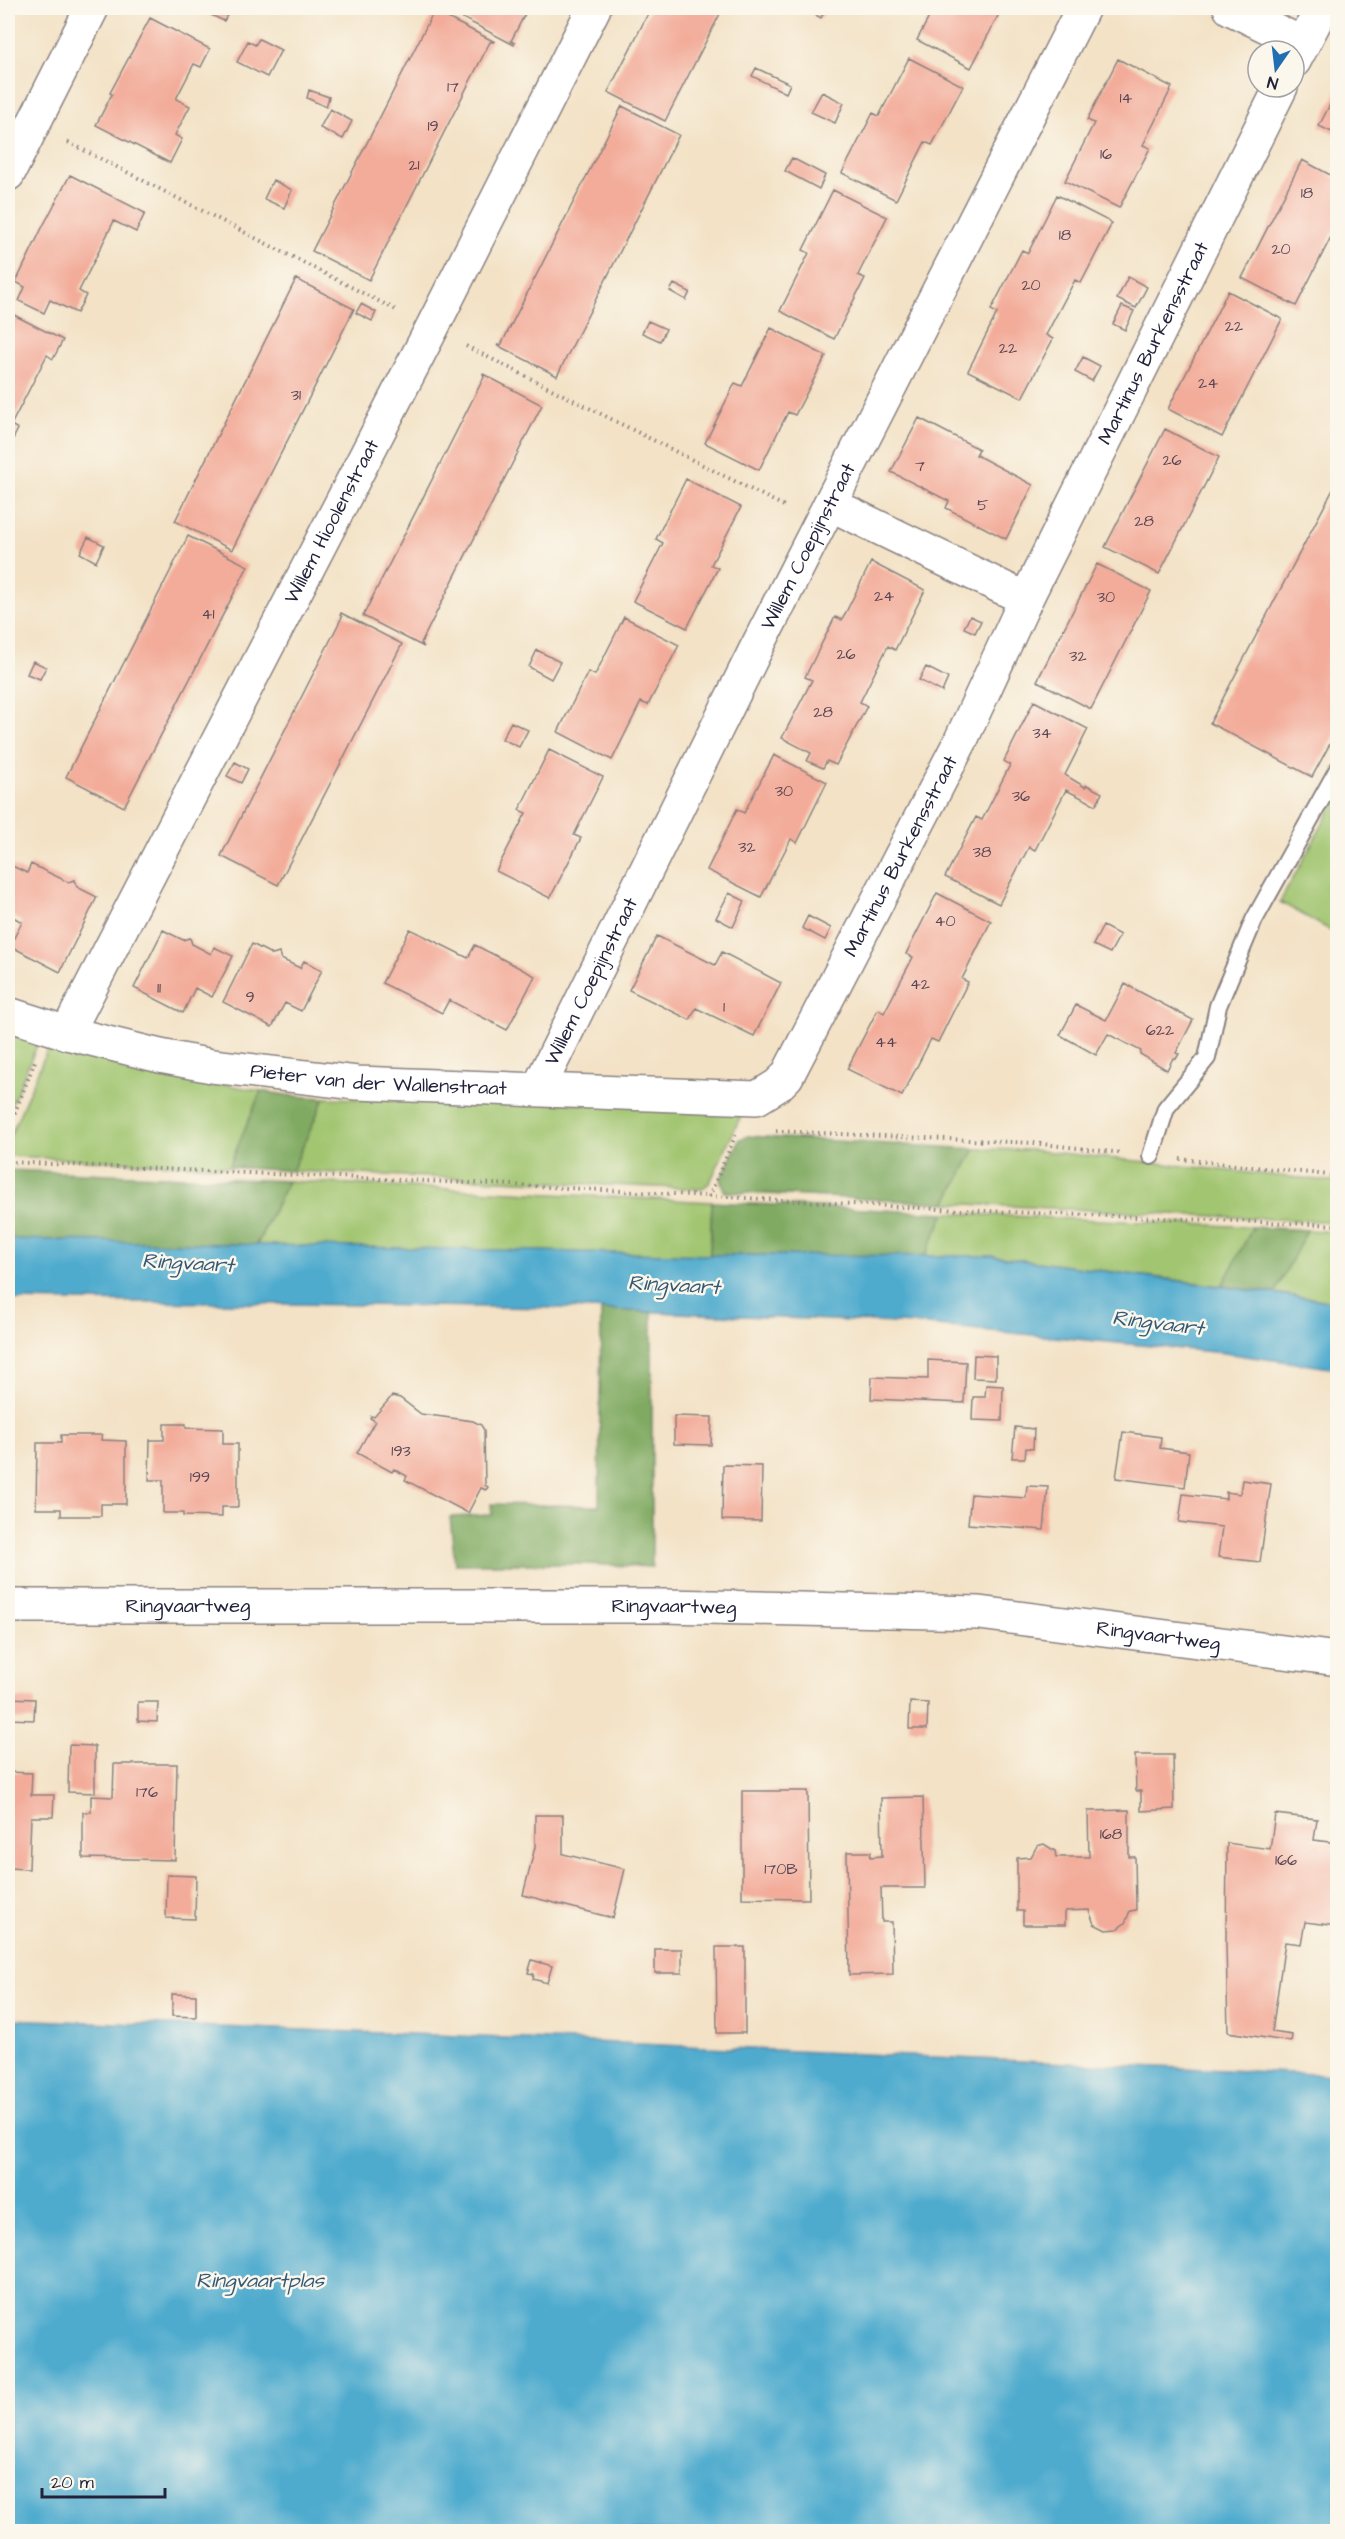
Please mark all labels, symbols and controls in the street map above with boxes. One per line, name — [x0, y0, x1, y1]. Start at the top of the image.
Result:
north arrow — [1246, 39, 1306, 99]
text: N — [1265, 71, 1280, 94]
house number: 17 — [447, 76, 459, 98]
house number: 14 — [1120, 87, 1133, 109]
house number: 19 — [427, 115, 439, 137]
house number: 16 — [1100, 143, 1112, 165]
house number: 21 — [408, 154, 420, 176]
house number: 18 — [1301, 182, 1313, 204]
house number: 18 — [1059, 224, 1071, 246]
street label: Martinus Burkensstraat — [1091, 237, 1216, 449]
house number: 20 — [1271, 238, 1291, 260]
house number: 20 — [1021, 274, 1041, 296]
house number: 22 — [1225, 315, 1243, 337]
house number: 22 — [999, 337, 1017, 359]
house number: 24 — [1198, 372, 1218, 394]
house number: 31 — [291, 384, 301, 406]
street label: Willem Hioolenstraat — [278, 434, 386, 609]
house number: 26 — [1162, 449, 1182, 471]
house number: 7 — [915, 455, 925, 477]
street label: Willem Coepijnstraat — [754, 458, 863, 635]
house number: 5 — [977, 494, 989, 516]
house number: 28 — [1134, 510, 1154, 532]
house number: 24 — [874, 585, 894, 607]
house number: 30 — [1097, 586, 1115, 608]
house number: 41 — [202, 603, 214, 625]
house number: 26 — [836, 643, 856, 665]
house number: 32 — [1069, 645, 1087, 667]
house number: 28 — [813, 701, 833, 723]
house number: 34 — [1032, 722, 1052, 744]
street label: Martinus Burkensstraat — [837, 751, 965, 962]
house number: 30 — [775, 780, 793, 802]
house number: 36 — [1012, 785, 1030, 807]
house number: 32 — [738, 836, 756, 858]
house number: 38 — [973, 841, 991, 863]
street label: Willem Coepijnstraat — [538, 893, 645, 1070]
house number: 40 — [935, 910, 955, 932]
house number: 42 — [910, 973, 930, 995]
house number: 11 — [157, 977, 161, 999]
house number: 9 — [245, 986, 255, 1008]
house number: 1 — [723, 996, 725, 1018]
house number: 622 — [1146, 1019, 1174, 1041]
house number: 44 — [875, 1031, 897, 1053]
street label: Pieter van der Wallenstraat — [249, 1057, 507, 1103]
water label: Ringvaart — [141, 1246, 237, 1281]
water label: Ringvaart — [627, 1268, 723, 1303]
water label: Ringvaart — [1111, 1303, 1208, 1344]
house number: 193 — [391, 1440, 411, 1462]
house number: 199 — [190, 1466, 210, 1488]
street label: Ringvaartweg — [126, 1592, 250, 1621]
street label: Ringvaartweg — [612, 1592, 737, 1623]
street label: Ringvaartweg — [1095, 1614, 1222, 1659]
house number: 176 — [136, 1781, 158, 1803]
house number: 168 — [1100, 1823, 1122, 1845]
house number: 166 — [1275, 1849, 1297, 1871]
house number: 170B — [764, 1858, 798, 1880]
water label: Ringvaartplas — [196, 2266, 325, 2296]
scale bar — [42, 2461, 165, 2499]
text: 20 m — [51, 2470, 94, 2495]

